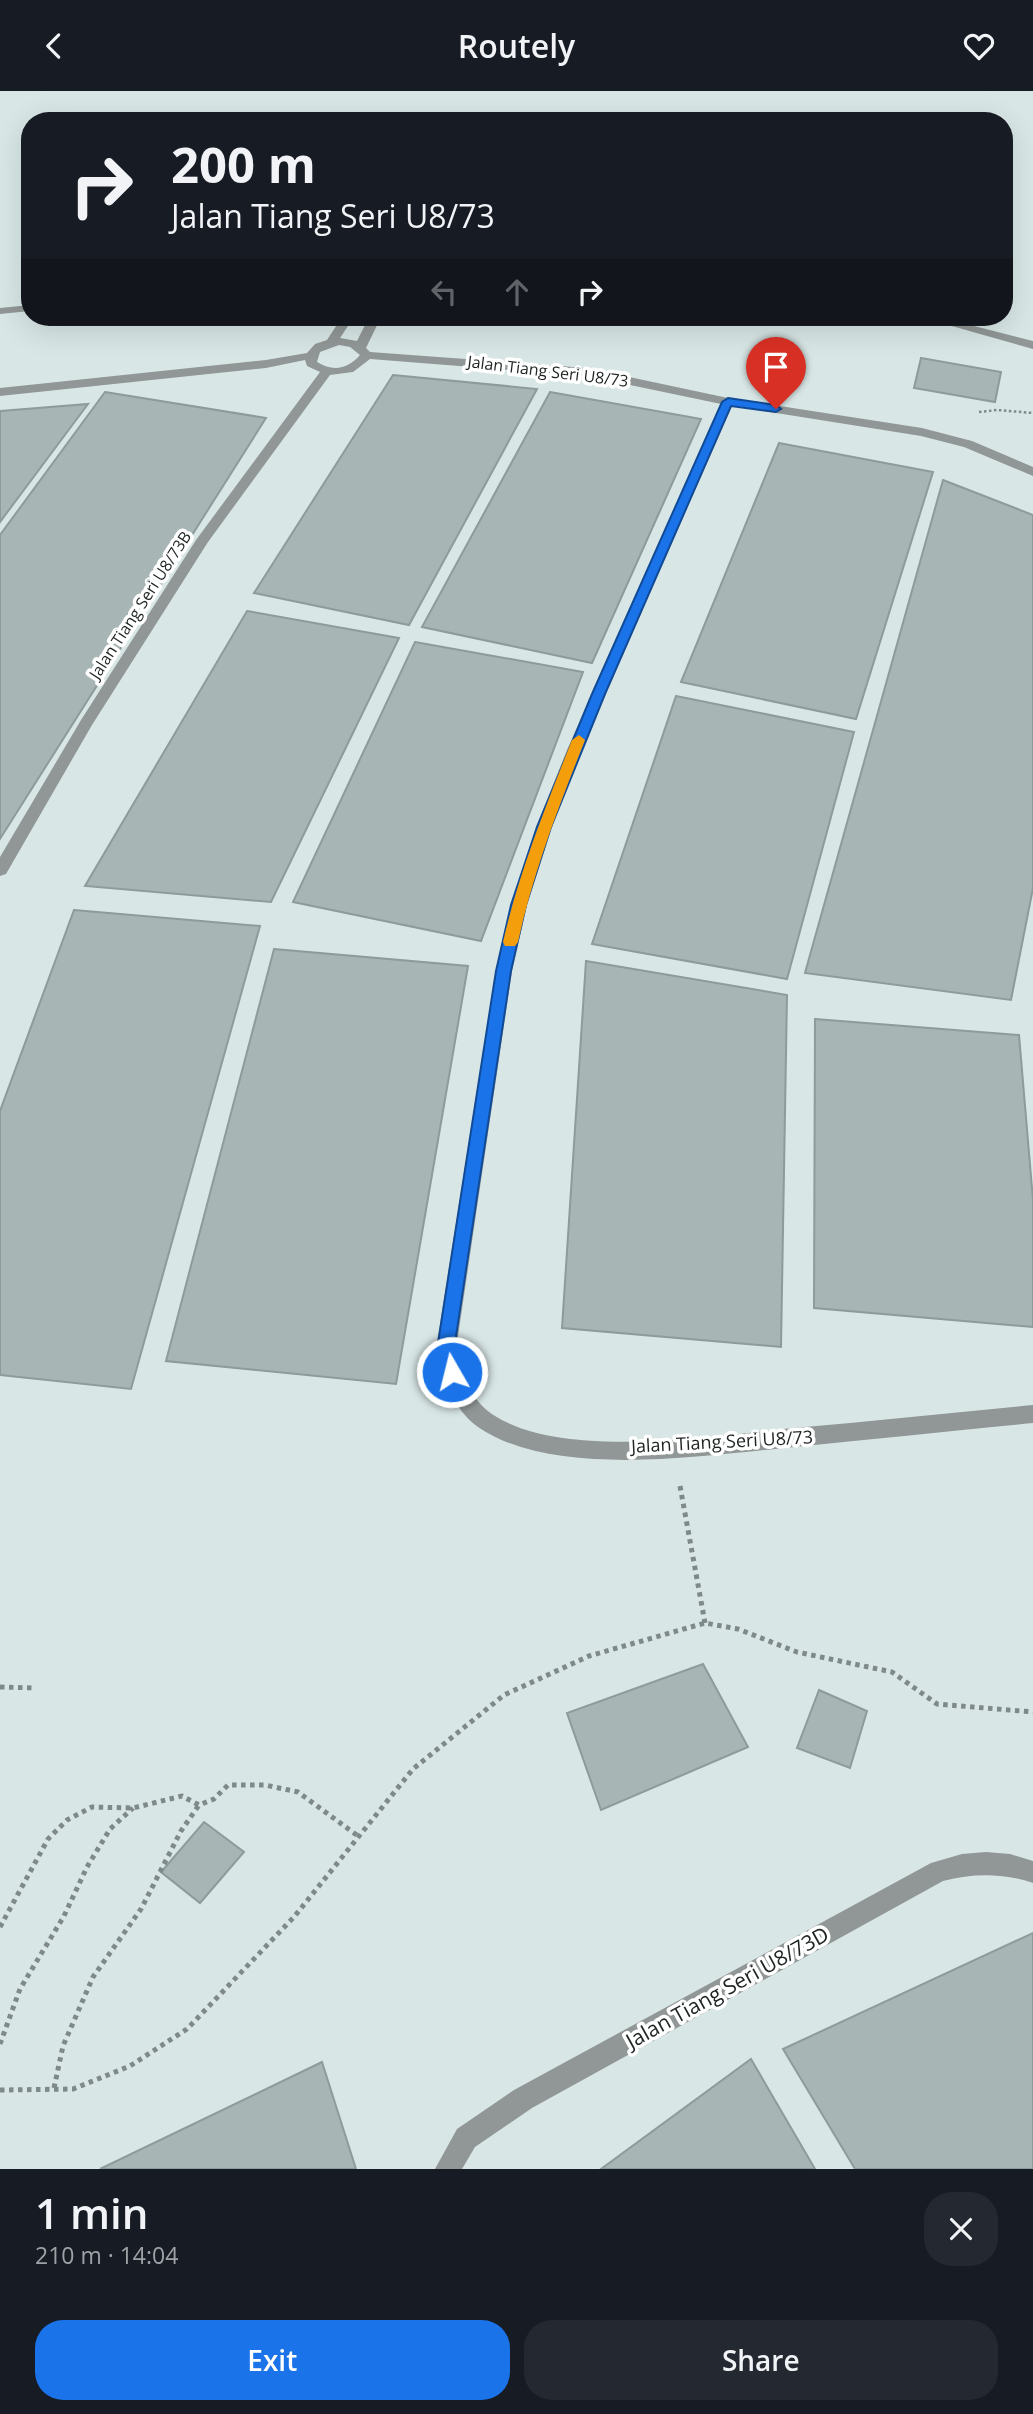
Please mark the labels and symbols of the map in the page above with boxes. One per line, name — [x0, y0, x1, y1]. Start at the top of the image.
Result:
pin — [746, 337, 806, 409]
street label: Jalan Tiang Seri U8/73 — [464, 350, 630, 392]
street label: Jalan Tiang Seri U8/73B — [83, 527, 196, 685]
position arrow — [415, 1335, 489, 1409]
street label: Jalan Tiang Seri U8/73 — [628, 1424, 814, 1458]
street label: Jalan Tiang Seri U8/73D — [619, 1920, 833, 2055]

